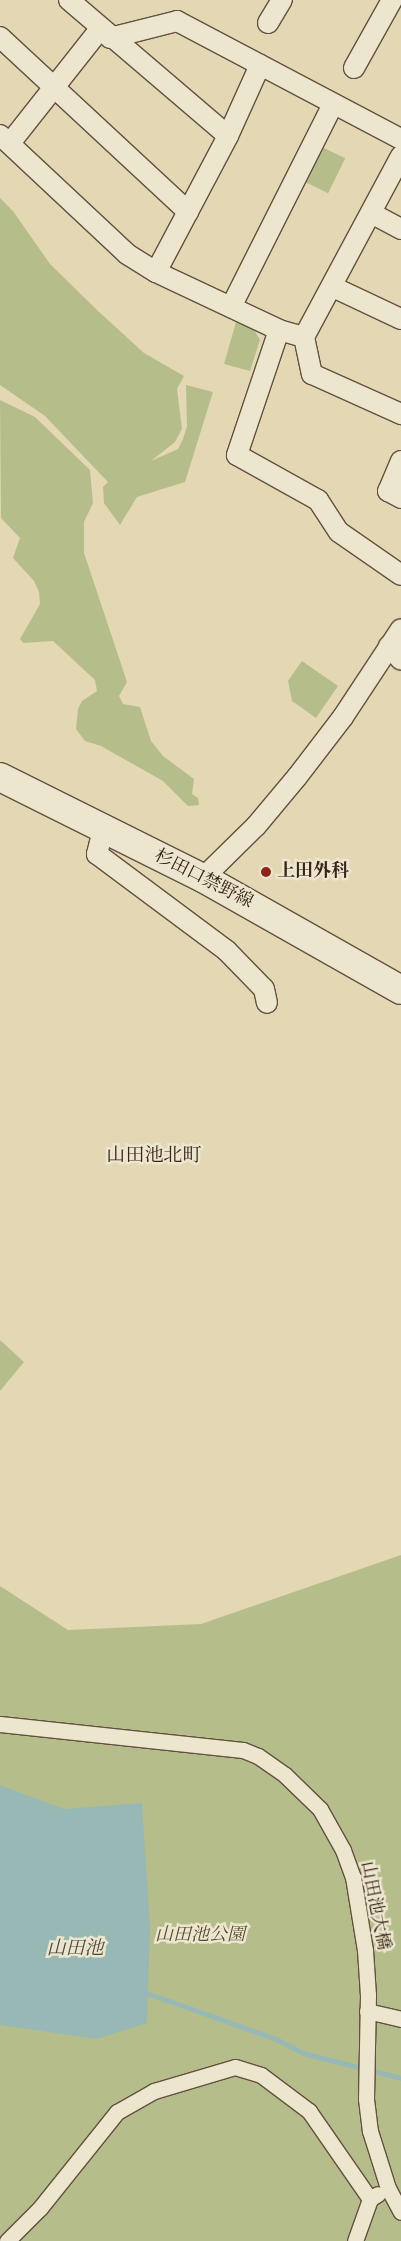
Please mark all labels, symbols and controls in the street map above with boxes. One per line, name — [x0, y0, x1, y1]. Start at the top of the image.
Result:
street label: 杉田口禁野線 — [150, 846, 256, 914]
place label: 上田外科 — [277, 861, 349, 883]
marker: 上田外科 — [259, 865, 273, 879]
district label: 山田池北町 — [107, 1146, 201, 1168]
street label: 山田池大橋 — [355, 1860, 393, 1952]
park label: 山田池公園 — [155, 1925, 245, 1947]
water label: 山田池 — [47, 1939, 103, 1961]

